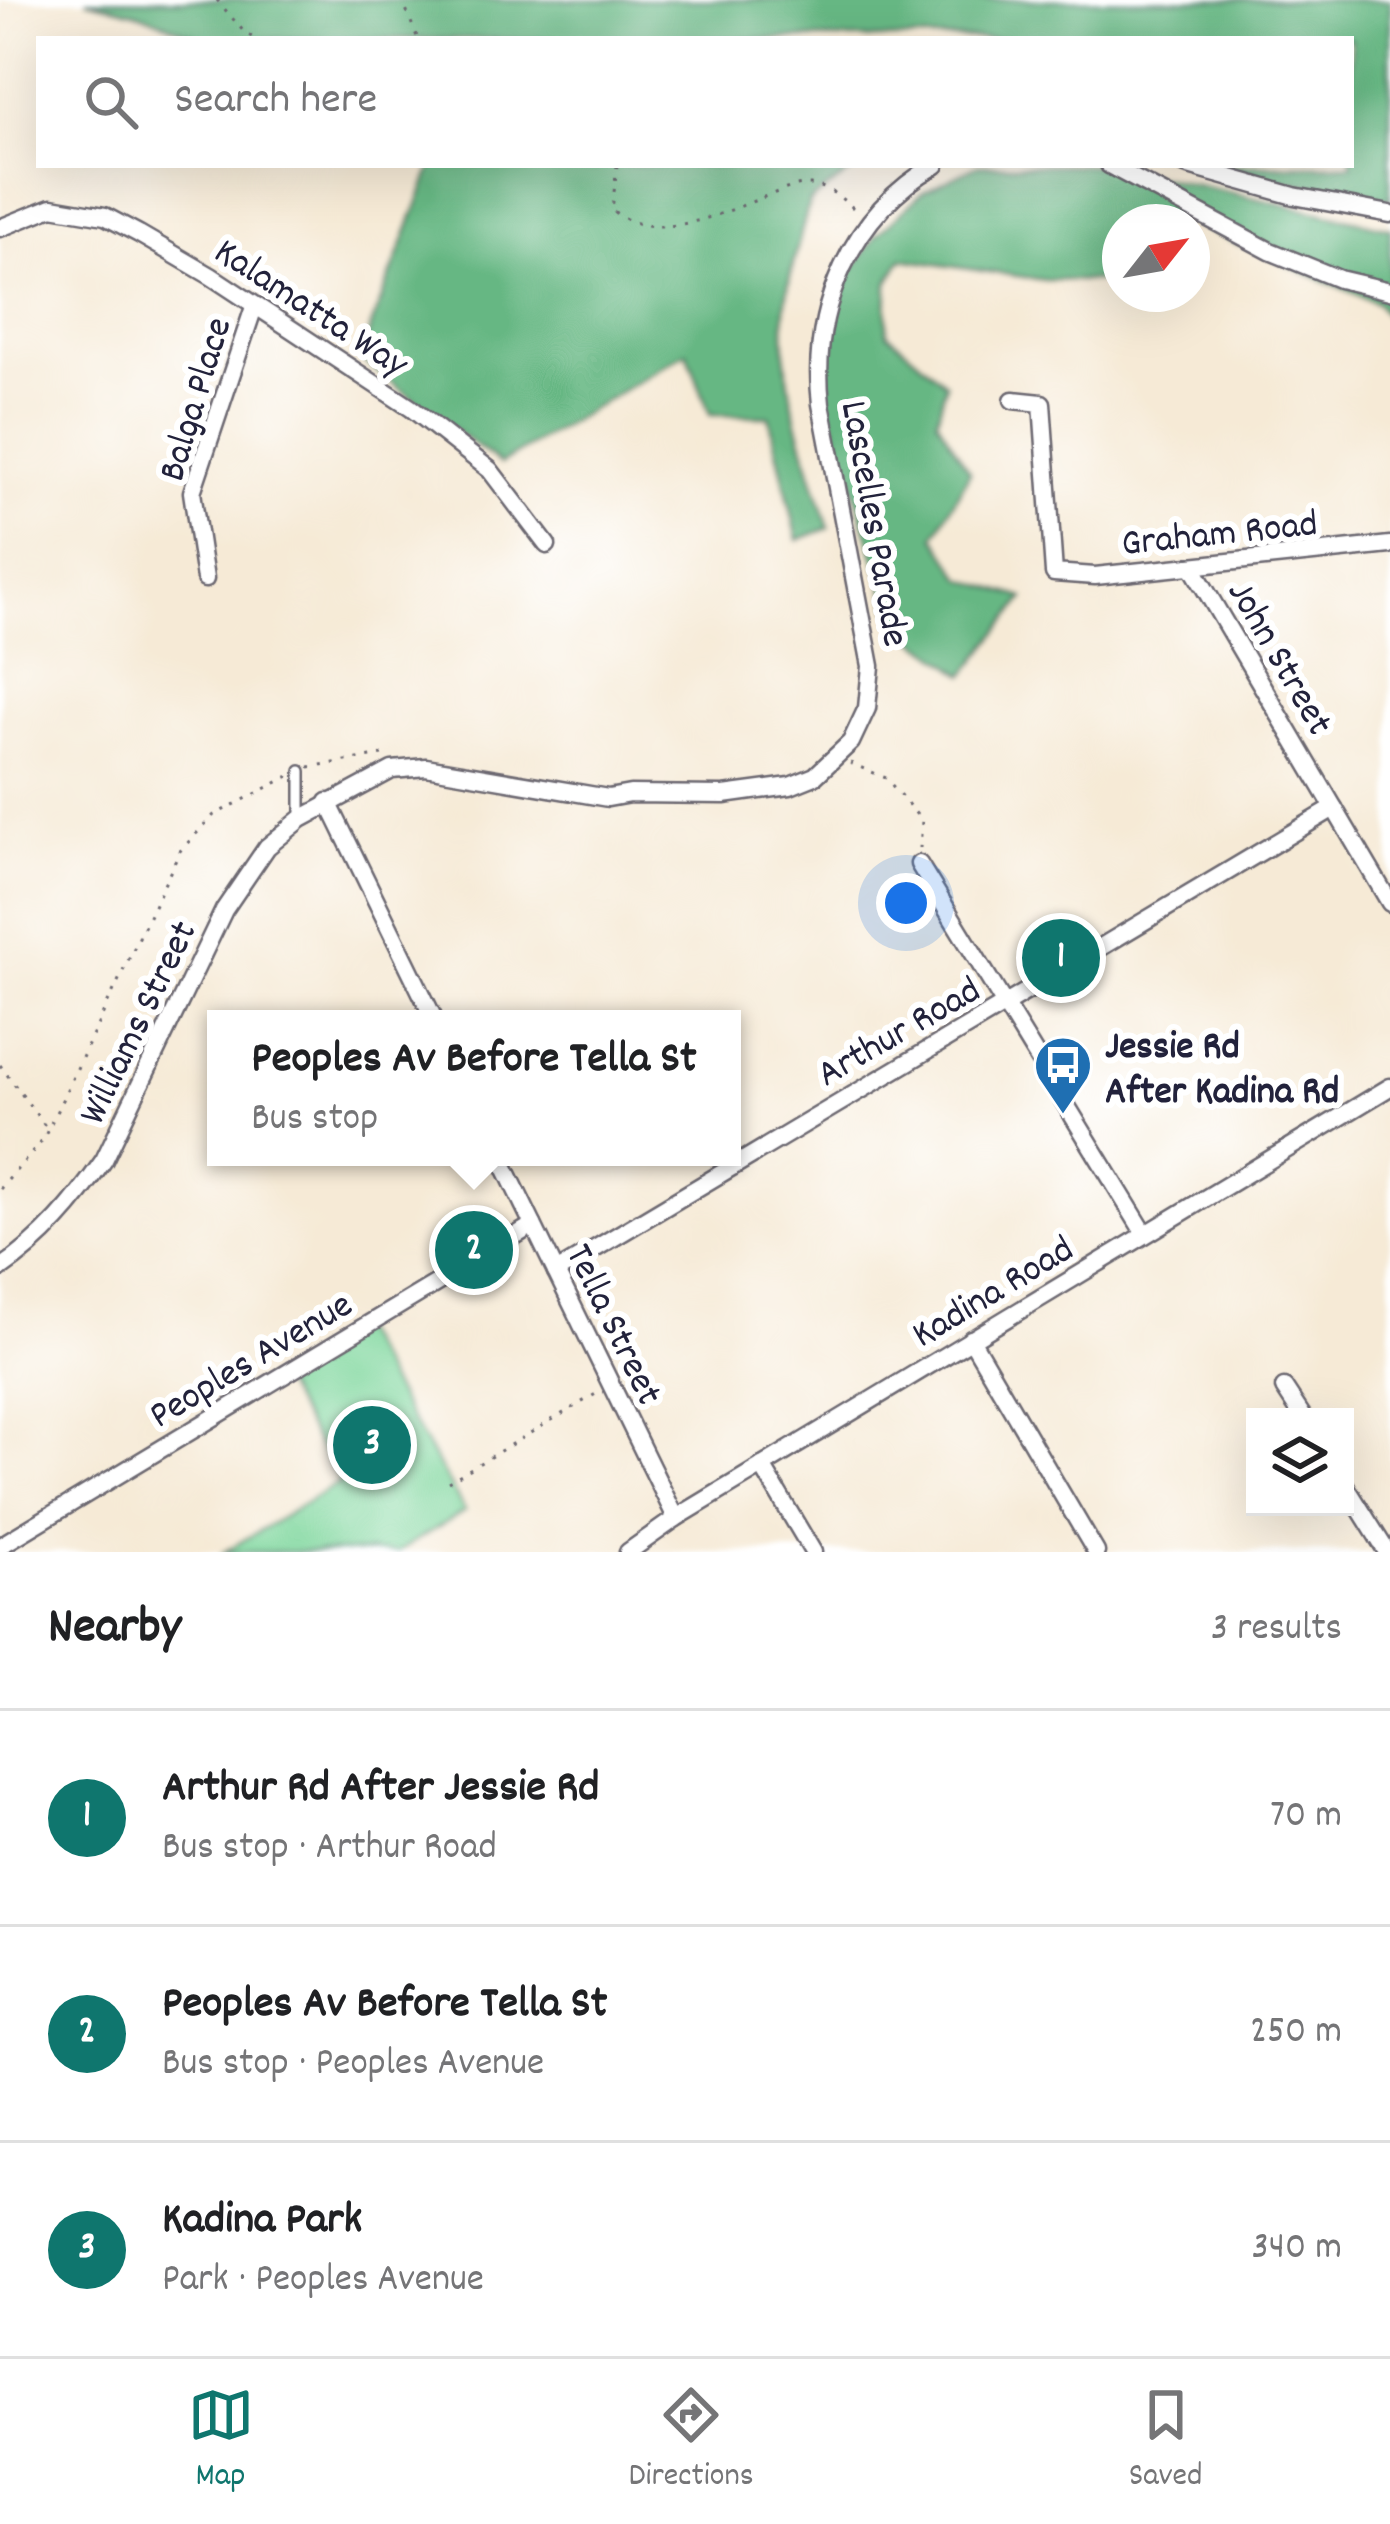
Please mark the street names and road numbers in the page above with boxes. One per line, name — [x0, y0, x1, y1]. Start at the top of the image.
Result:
street label: Kalamatta Way — [202, 227, 418, 394]
street label: Balga Place — [147, 311, 249, 489]
street label: Lascelles Parade — [823, 397, 920, 651]
street label: Graham Road — [1119, 499, 1321, 574]
street label: John Street — [1211, 571, 1344, 747]
street label: Williams Street — [68, 913, 214, 1135]
street label: Arthur Road — [808, 966, 992, 1104]
street label: Kadina Road — [903, 1225, 1086, 1364]
street label: Tella Street — [548, 1236, 674, 1416]
street label: Peoples Avenue — [140, 1280, 365, 1445]

